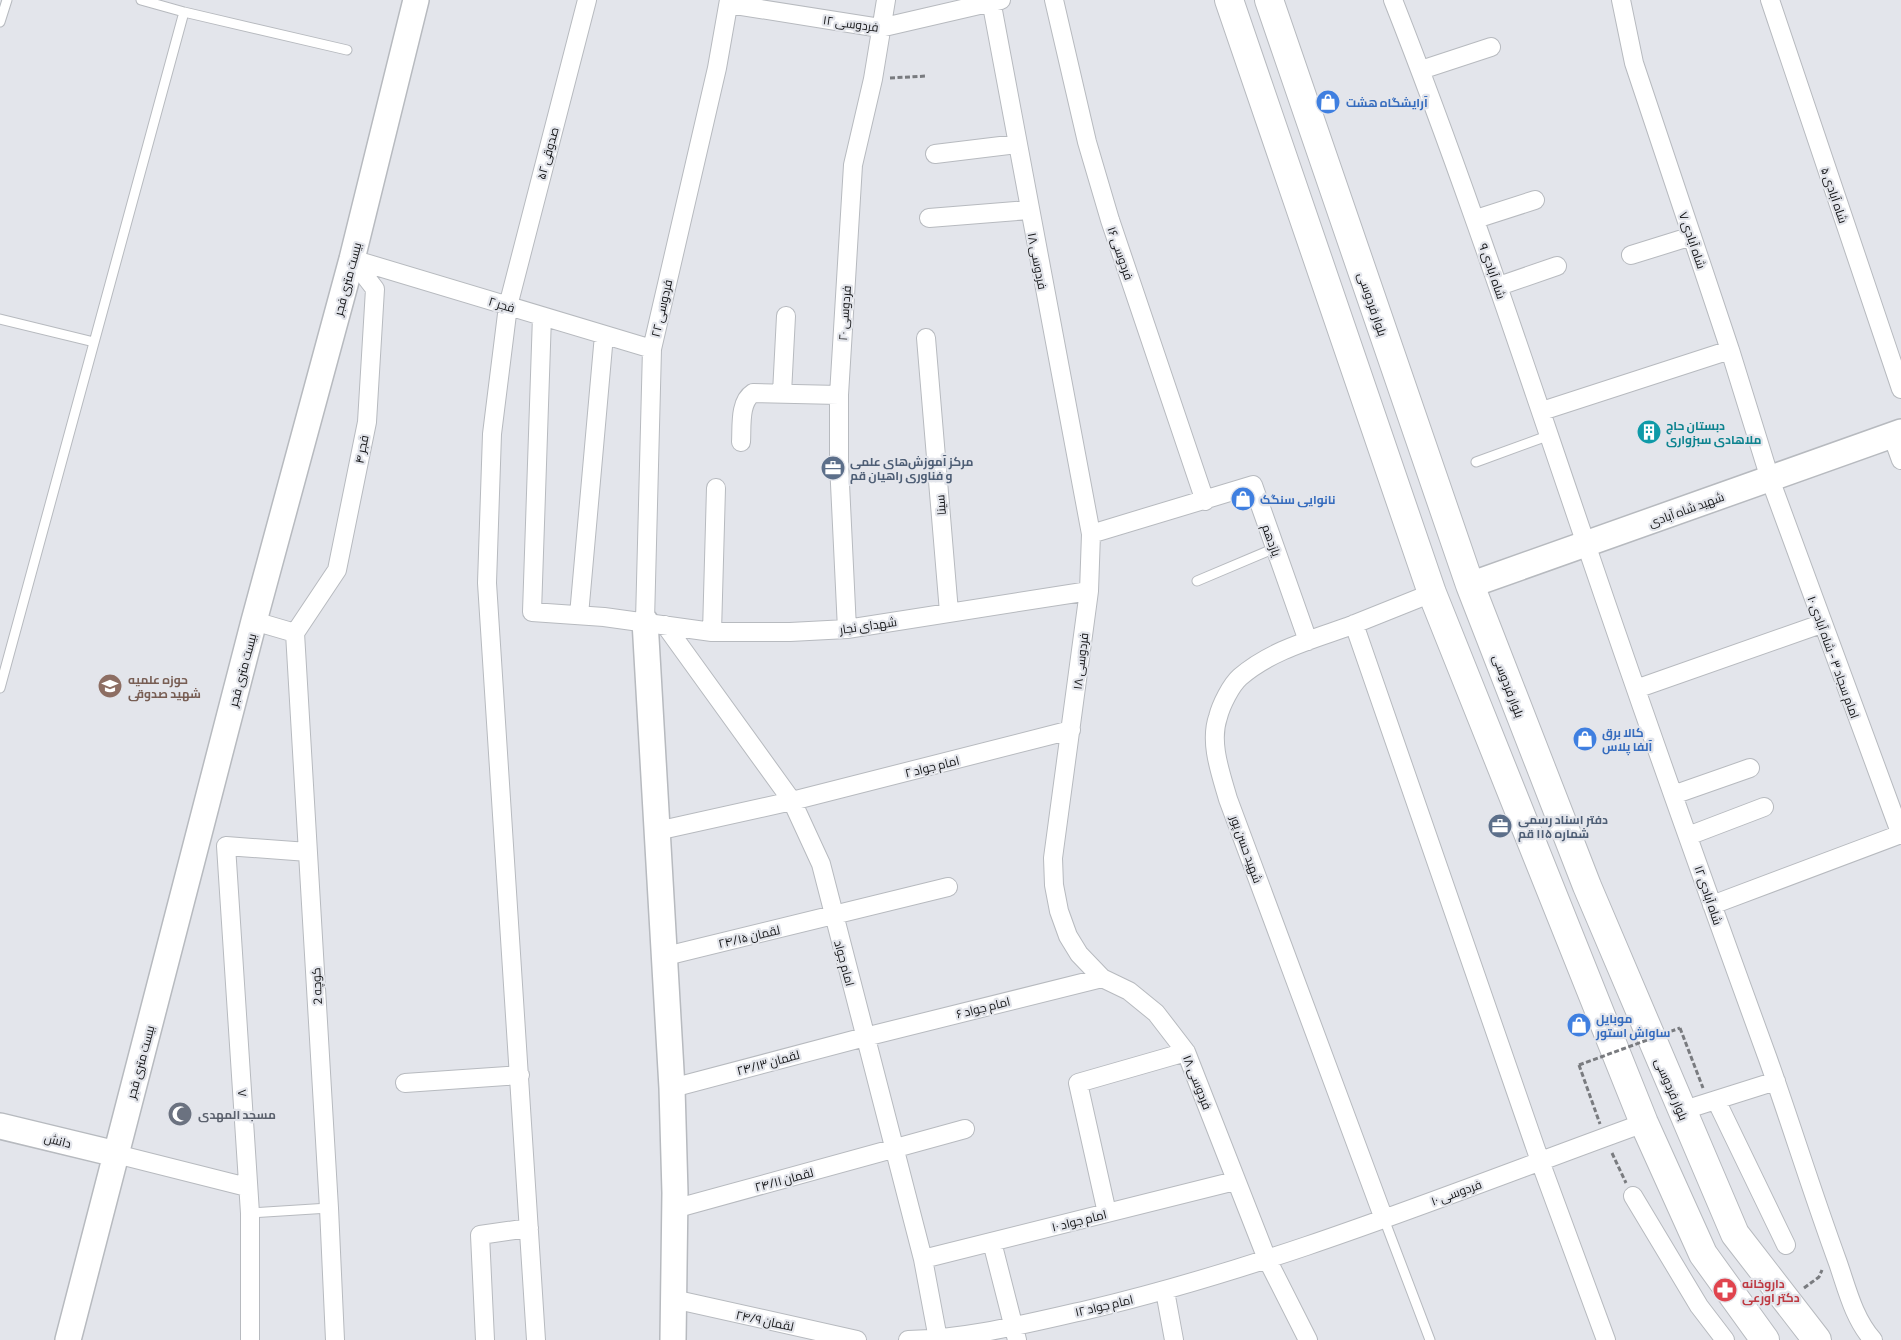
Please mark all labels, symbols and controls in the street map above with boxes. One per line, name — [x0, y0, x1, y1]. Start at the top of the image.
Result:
street label: فردوسی ۱۲ — [822, 12, 880, 35]
shop icon: آرایشگاه هشت — [1315, 89, 1341, 115]
place label: آرایشگاه هشت — [1346, 95, 1428, 111]
street label: صدوقی ۵۲ — [533, 125, 562, 181]
street label: شاه آبادی ۵ — [1818, 165, 1851, 225]
street label: شاه آبادی ۷ — [1676, 210, 1709, 271]
street label: فردوسی ۱۶ — [1104, 224, 1137, 282]
street label: فردوسی ۱۸ — [1025, 232, 1050, 291]
street label: بیست متری فجر — [330, 241, 364, 318]
street label: شاه آبادی ۹ — [1476, 241, 1509, 301]
street label: بلوار فردوسی — [1355, 270, 1390, 338]
street label: فردوسی ۲۲ — [648, 278, 675, 338]
street label: فردوسی ۲۰ — [835, 285, 854, 341]
street label: فجر ۲ — [487, 293, 517, 316]
place label: دبستان حاج ملاهادی سبزواری — [1666, 418, 1761, 448]
building icon: دبستان حاج ملاهادی سبزواری — [1636, 419, 1662, 445]
street label: فجر ۴ — [351, 434, 372, 464]
place label: مرکز آموزش‌های علمی و فناوری راهیان قم — [850, 454, 973, 484]
office icon: مرکز آموزش‌های علمی و فناوری راهیان قم — [820, 455, 846, 481]
shop icon: نانوایی سنگک — [1230, 486, 1256, 512]
street label: شهید شاه آبادی — [1646, 489, 1726, 530]
place label: نانوایی سنگک — [1260, 492, 1336, 508]
street label: سینا — [932, 494, 949, 516]
street label: یازدهم — [1258, 522, 1285, 559]
street label: امام سجاد ۳ - شاه آبادی ۱۰ — [1803, 594, 1863, 721]
street label: شهدای نجار — [837, 614, 898, 637]
street label: بیست متری فجر — [225, 632, 259, 709]
street label: فردوسی ۱۸ — [1070, 632, 1091, 690]
street label: بلوار فردوسی — [1490, 653, 1527, 720]
place label: حوزه علمیه شهید صدوقی — [128, 672, 201, 702]
school or university icon: حوزه علمیه شهید صدوقی — [97, 673, 123, 699]
place label: کالا برق آلفا پلاس — [1602, 725, 1653, 756]
shop icon: کالا برق آلفا پلاس — [1572, 726, 1598, 752]
street label: امام جواد ۲ — [903, 752, 961, 781]
street label: شهید حسن پور — [1225, 812, 1266, 886]
place label: دفتر اسناد رسمی شماره ۱۱۵ قم — [1518, 812, 1608, 842]
office icon: دفتر اسناد رسمی شماره ۱۱۵ قم — [1487, 813, 1513, 839]
street label: شاه آبادی ۱۲ — [1691, 864, 1726, 927]
street label: لقمان ۲۴/۱۵ — [717, 922, 781, 951]
street label: امام جواد — [830, 939, 858, 988]
street label: کوچه 2 — [308, 967, 327, 1005]
street label: امام جواد ۶ — [955, 994, 1012, 1022]
place label: موبایل ساواش استور — [1595, 1011, 1670, 1041]
shop icon: موبایل ساواش استور — [1566, 1012, 1592, 1038]
street label: بیست متری فجر — [123, 1024, 157, 1101]
street label: لقمان ۲۴/۱۳ — [735, 1047, 801, 1078]
street label: فردوسی ۱۸ — [1180, 1053, 1215, 1112]
street label: بلوار فردوسی — [1652, 1056, 1691, 1123]
street label: ۸ — [234, 1088, 248, 1097]
mosque icon: مسجد المهدی — [167, 1101, 193, 1127]
place label: مسجد المهدی — [198, 1107, 276, 1123]
street label: دانش — [43, 1130, 73, 1151]
street label: لقمان ۲۴/۱۱ — [753, 1164, 815, 1194]
street label: فردوسی ۱۰ — [1429, 1176, 1484, 1209]
street label: امام جواد ۱۰ — [1050, 1206, 1108, 1235]
place label: داروخانه دکتر اورعی — [1742, 1276, 1800, 1306]
pharmacy icon: داروخانه دکتر اورعی — [1712, 1277, 1738, 1303]
street label: امام جواد ۱۲ — [1074, 1292, 1135, 1320]
street label: لقمان ۲۴/۹ — [735, 1307, 795, 1334]

